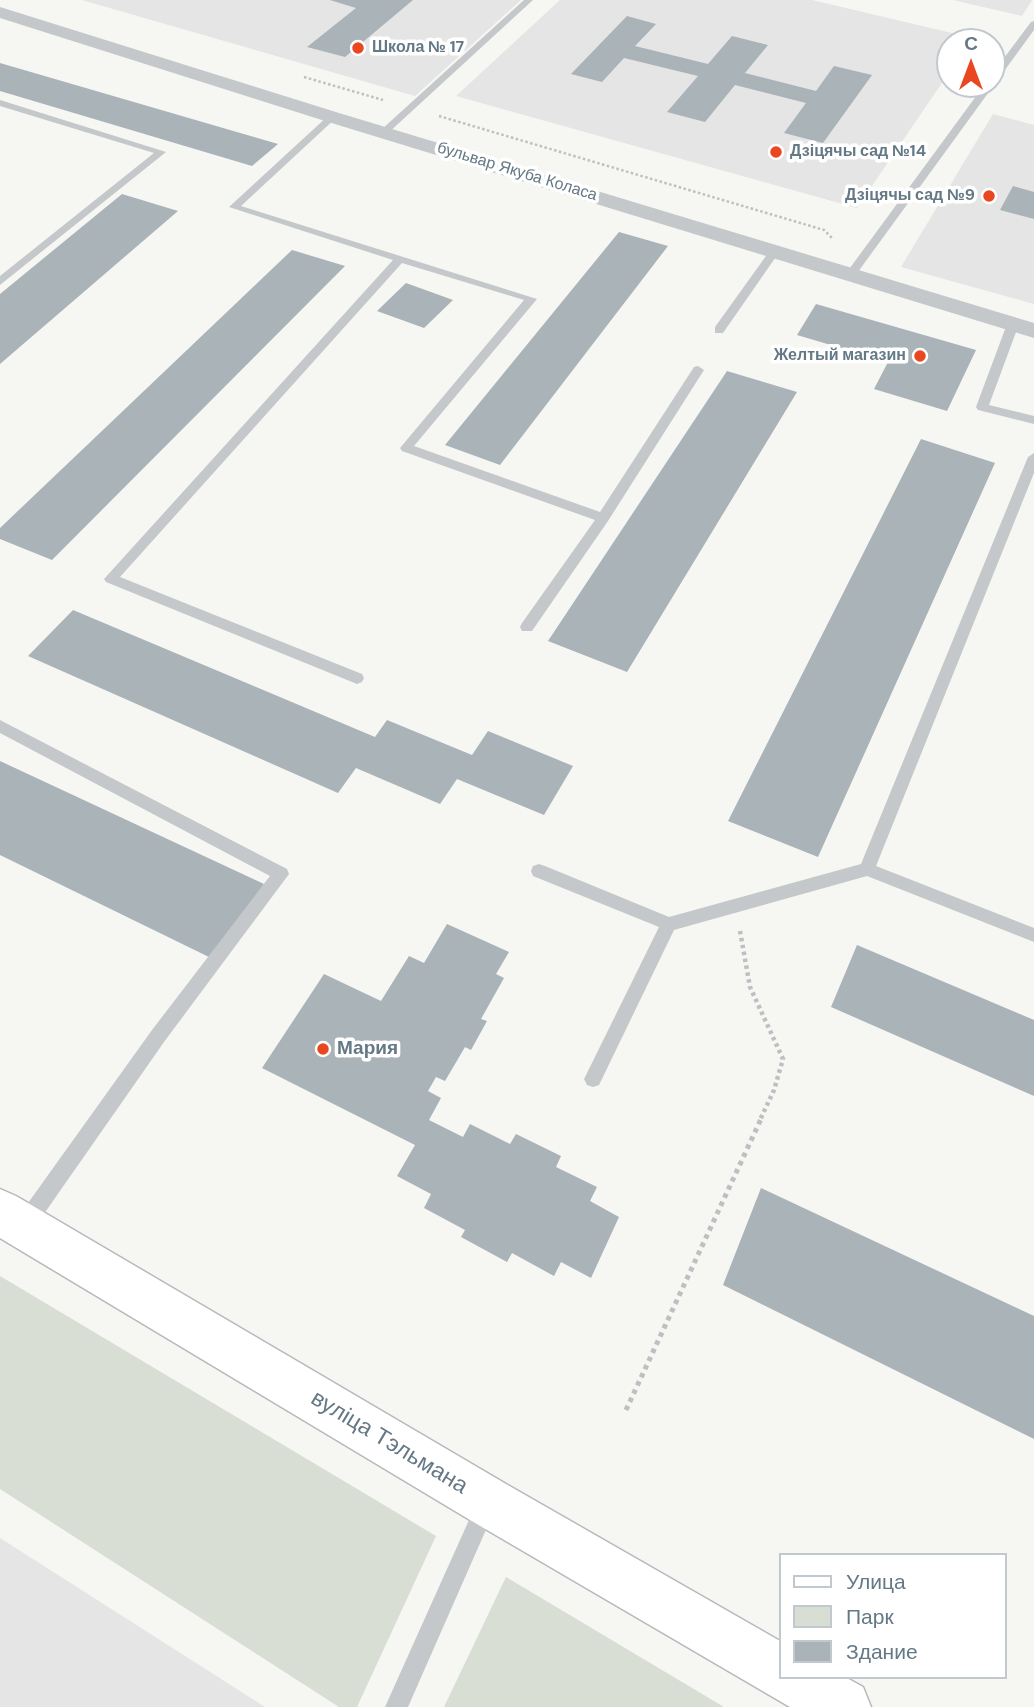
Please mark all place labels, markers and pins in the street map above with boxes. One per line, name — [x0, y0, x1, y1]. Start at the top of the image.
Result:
place label: Школа № 17 — [372, 38, 464, 58]
marker: Школа № 17 — [350, 40, 366, 56]
place label: Дзіцячы сад №14 — [790, 142, 926, 162]
marker: Дзіцячы сад №14 — [768, 144, 784, 160]
place label: Дзіцячы сад №9 — [845, 186, 975, 206]
marker: Дзіцячы сад №9 — [981, 188, 997, 204]
place label: Желтый магазин — [774, 346, 906, 366]
marker: Желтый магазин — [912, 348, 928, 364]
place label: Мария — [337, 1038, 398, 1060]
marker: Мария — [315, 1041, 331, 1057]

